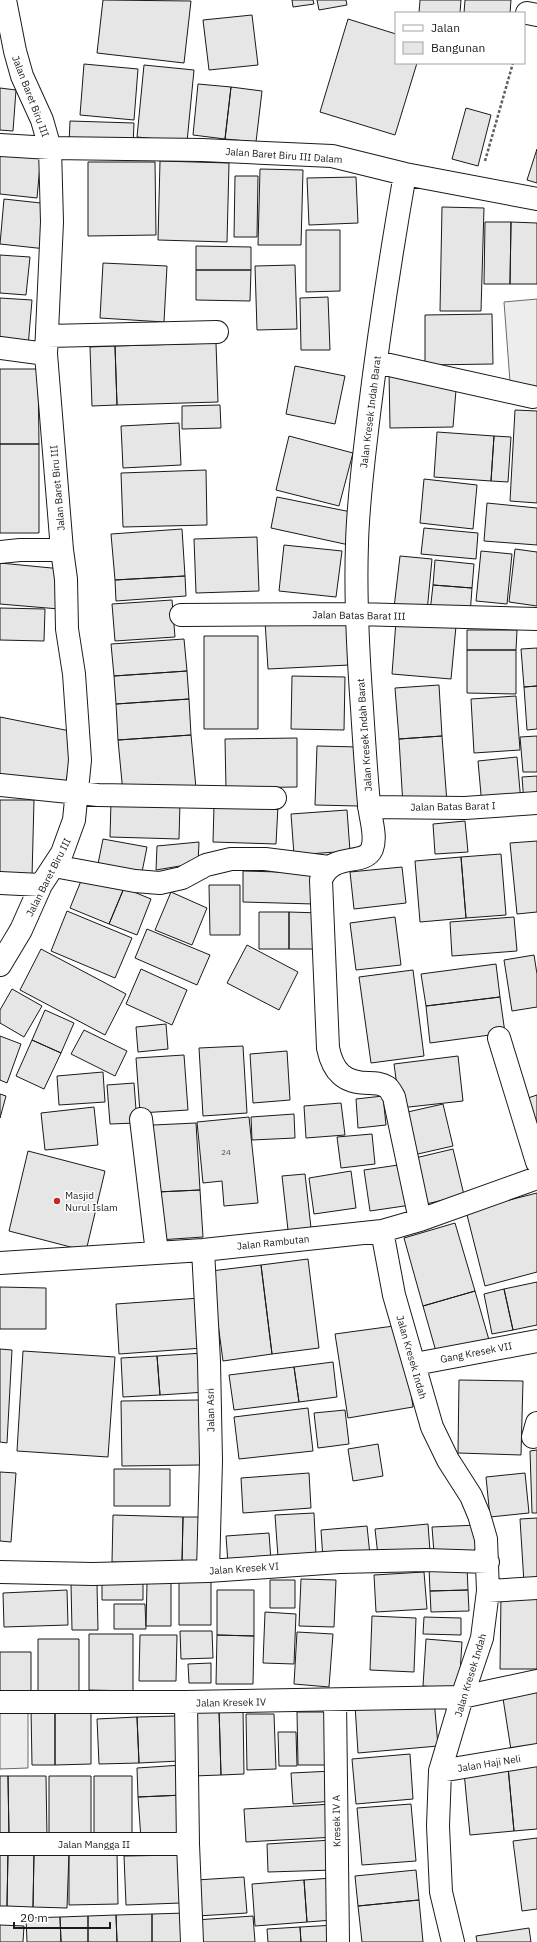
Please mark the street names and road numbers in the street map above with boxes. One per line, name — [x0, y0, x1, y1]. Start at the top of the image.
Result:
street label: Jalan Baret Biru III — [9, 54, 52, 139]
street label: Jalan Baret Biru III Dalam — [225, 145, 343, 166]
street label: Jalan Kresek Indah Barat — [357, 355, 384, 469]
street label: Jalan Baret Biru III — [47, 444, 68, 531]
street label: Jalan Batas Barat III — [312, 608, 406, 623]
street label: Jalan Kresek Indah Barat — [354, 678, 375, 792]
street label: Jalan Batas Barat I — [410, 799, 496, 814]
street label: Jalan Baret Biru III — [23, 836, 74, 919]
street label: Jalan Rambutan — [236, 1232, 310, 1253]
street label: Jalan Kresek Indah — [393, 1314, 430, 1400]
street label: Gang Kresek VII — [439, 1339, 513, 1366]
street label: Jalan Asri — [204, 1388, 217, 1432]
street label: Jalan Kresek VI — [209, 1560, 279, 1577]
street label: Jalan Kresek Indah — [452, 1632, 489, 1718]
street label: Jalan Kresek IV — [196, 1695, 266, 1710]
street label: Jalan Haji Neli — [456, 1752, 522, 1775]
street label: Kresek IV A — [330, 1794, 343, 1847]
street label: Jalan Mangga II — [58, 1838, 130, 1851]

